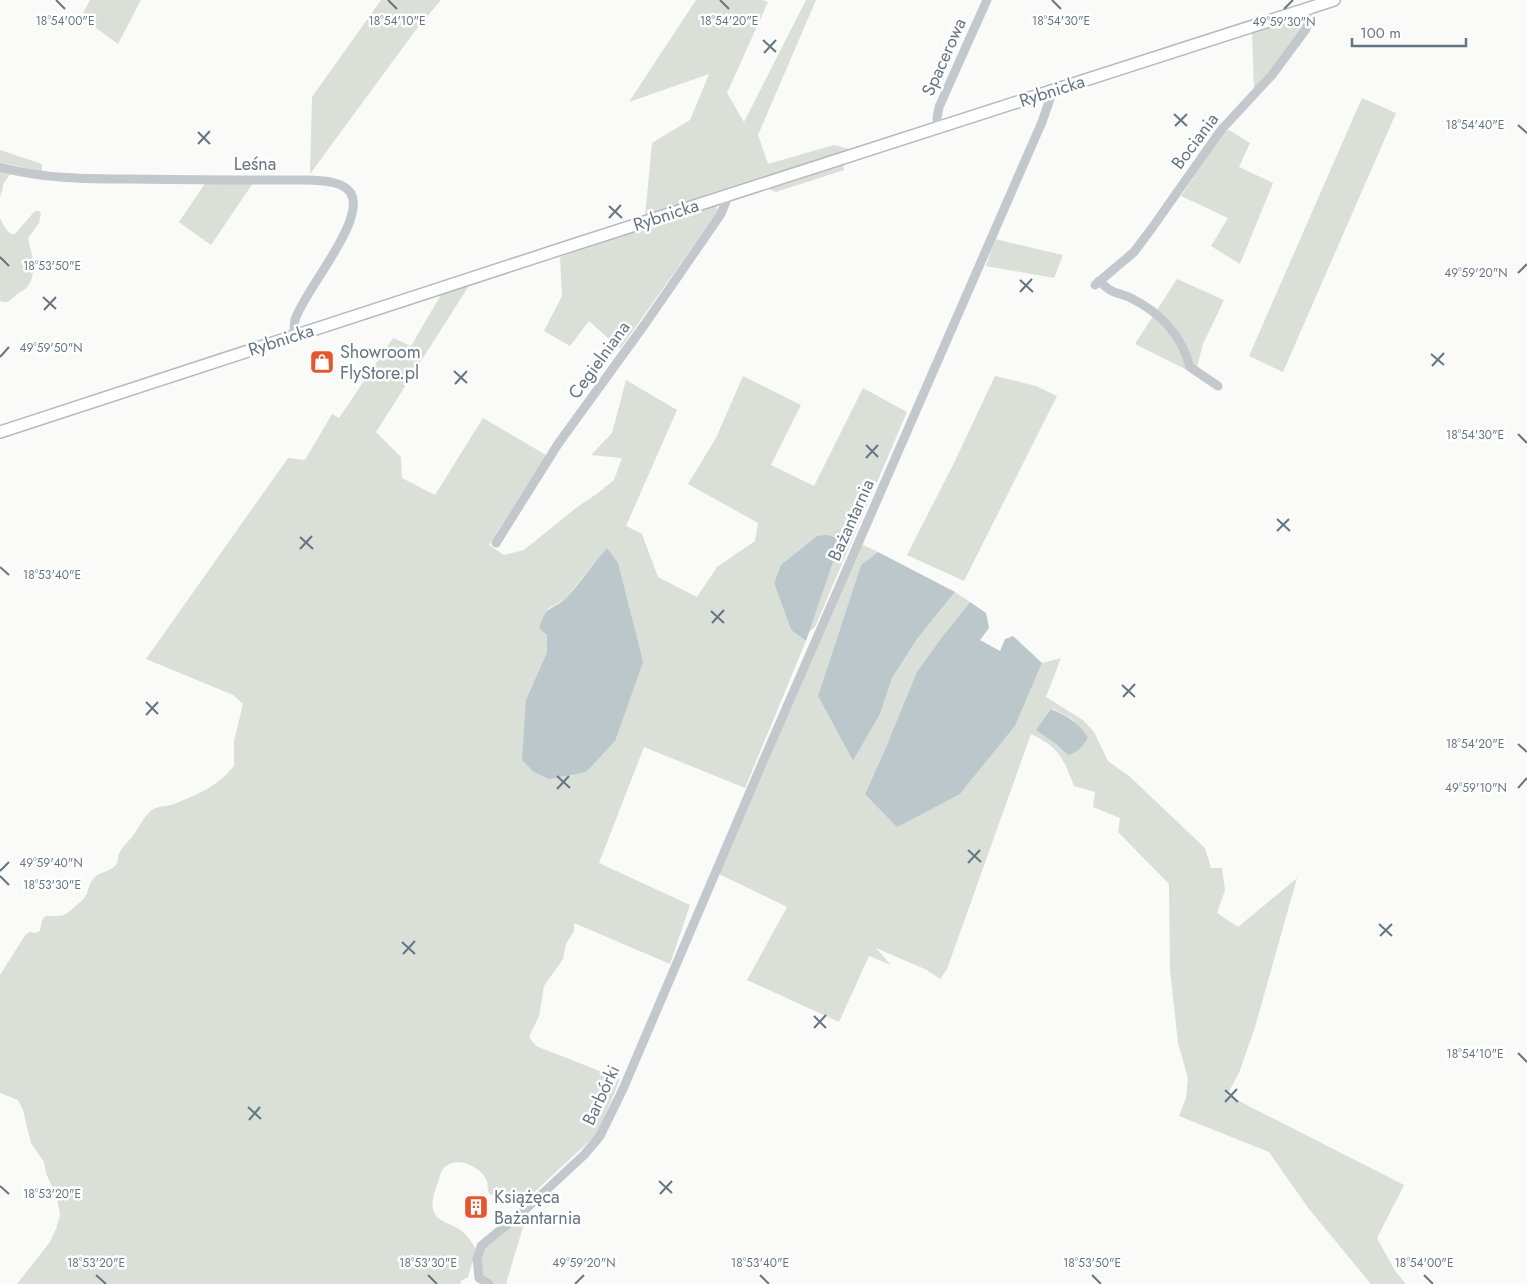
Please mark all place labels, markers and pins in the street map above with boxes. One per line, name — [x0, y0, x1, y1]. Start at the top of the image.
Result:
place label: Showroom FlyStore.pl — [340, 339, 421, 386]
shop icon: Showroom FlyStore.pl — [309, 349, 335, 375]
place label: Książęca Bażantarnia — [494, 1184, 581, 1231]
building icon: Książęca Bażantarnia — [463, 1194, 489, 1220]

